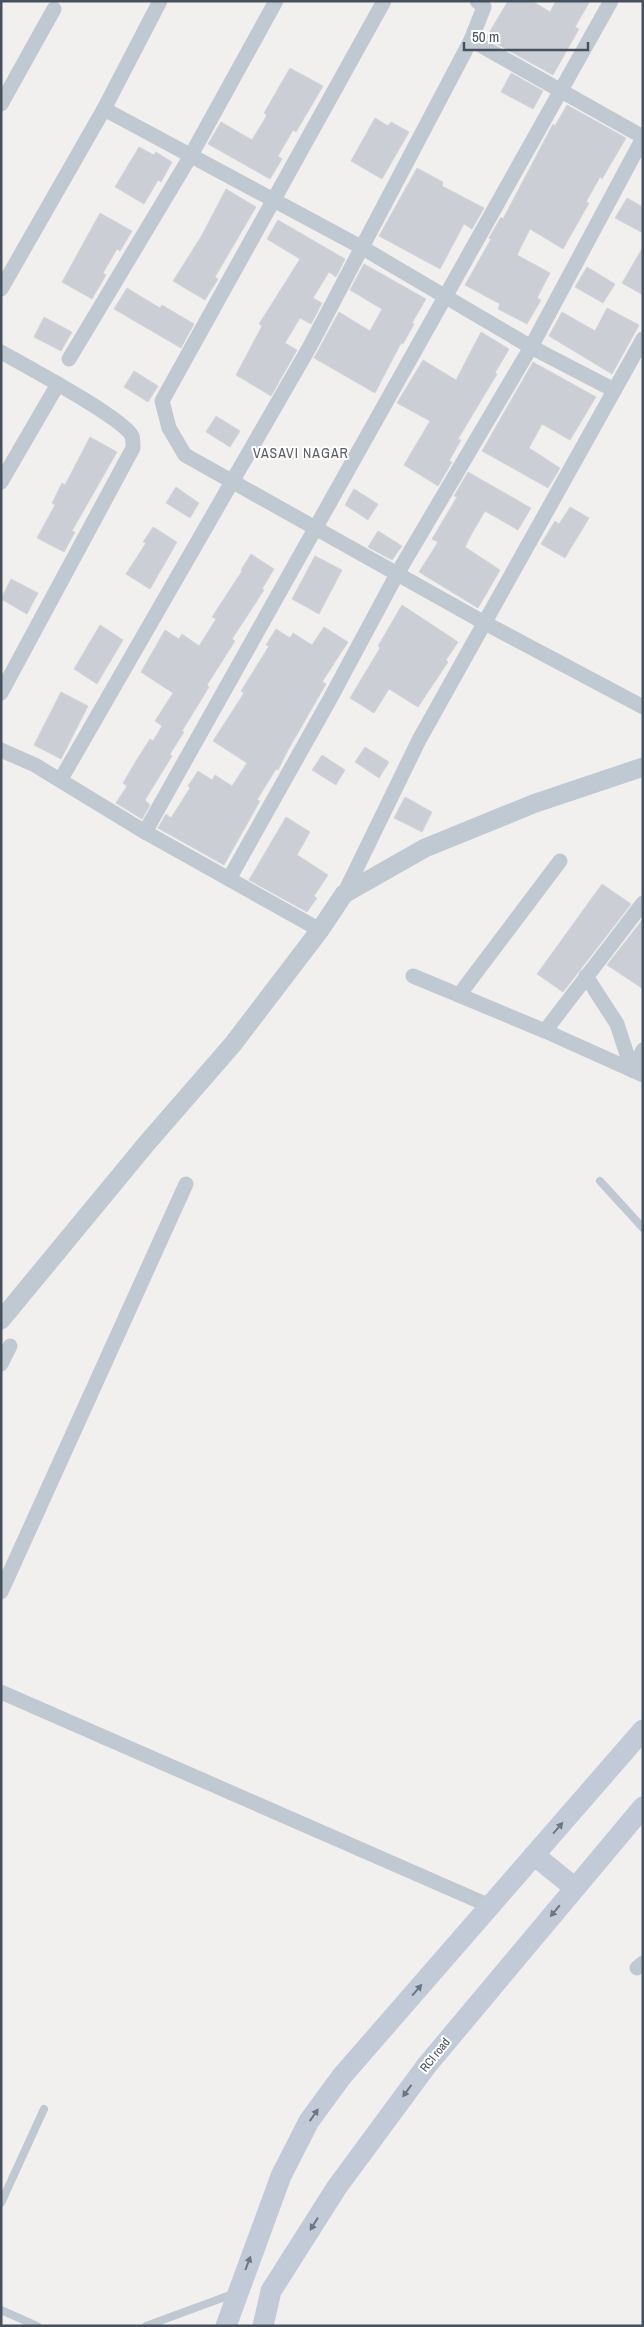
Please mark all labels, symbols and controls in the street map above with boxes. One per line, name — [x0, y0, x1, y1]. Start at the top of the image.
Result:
scale bar — [464, 20, 588, 52]
text: 50 m — [472, 26, 499, 47]
district label: VASAVI NAGAR — [253, 444, 349, 462]
one-way arrow — [553, 1821, 564, 1834]
one-way arrow — [549, 1905, 561, 1917]
one-way arrow — [411, 1983, 422, 1996]
street label: RCI road — [416, 2035, 454, 2075]
one-way arrow — [402, 2084, 413, 2097]
one-way arrow — [309, 2108, 319, 2122]
one-way arrow — [309, 2217, 319, 2230]
one-way arrow — [245, 2256, 252, 2271]

